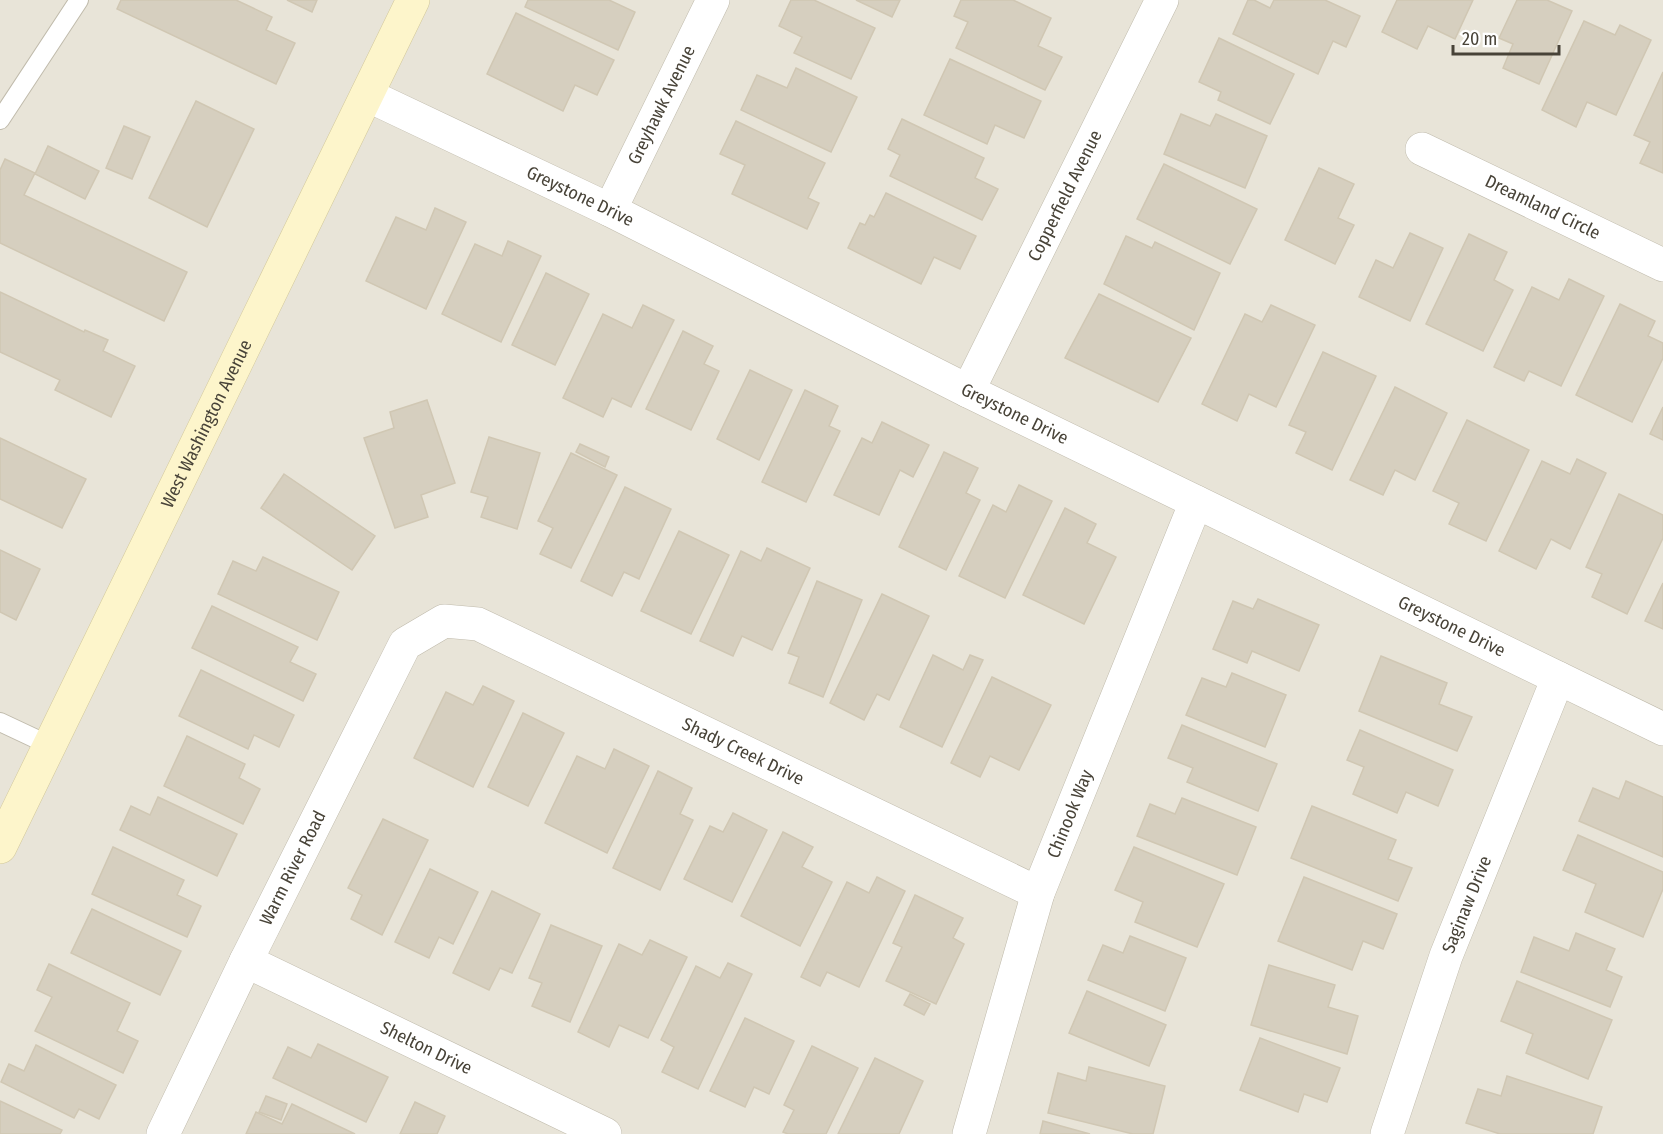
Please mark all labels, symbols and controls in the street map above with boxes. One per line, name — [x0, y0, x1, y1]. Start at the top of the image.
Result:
scale bar — [1453, 18, 1560, 56]
text: 20 m — [1462, 28, 1497, 50]
street label: Greyhawk Avenue — [623, 42, 700, 168]
street label: Copperfield Avenue — [1023, 126, 1107, 265]
street label: Greystone Drive — [523, 161, 638, 231]
street label: Dreamland Circle — [1482, 170, 1604, 244]
street label: West Washington Avenue — [156, 336, 257, 511]
street label: Greystone Drive — [957, 378, 1072, 449]
street label: Greystone Drive — [1395, 591, 1509, 662]
street label: Shady Creek Drive — [679, 713, 808, 790]
street label: Chinook Way — [1042, 766, 1098, 861]
street label: Warm River Road — [255, 807, 331, 929]
street label: Saginaw Drive — [1437, 853, 1496, 956]
street label: Shelton Drive — [377, 1016, 476, 1079]

